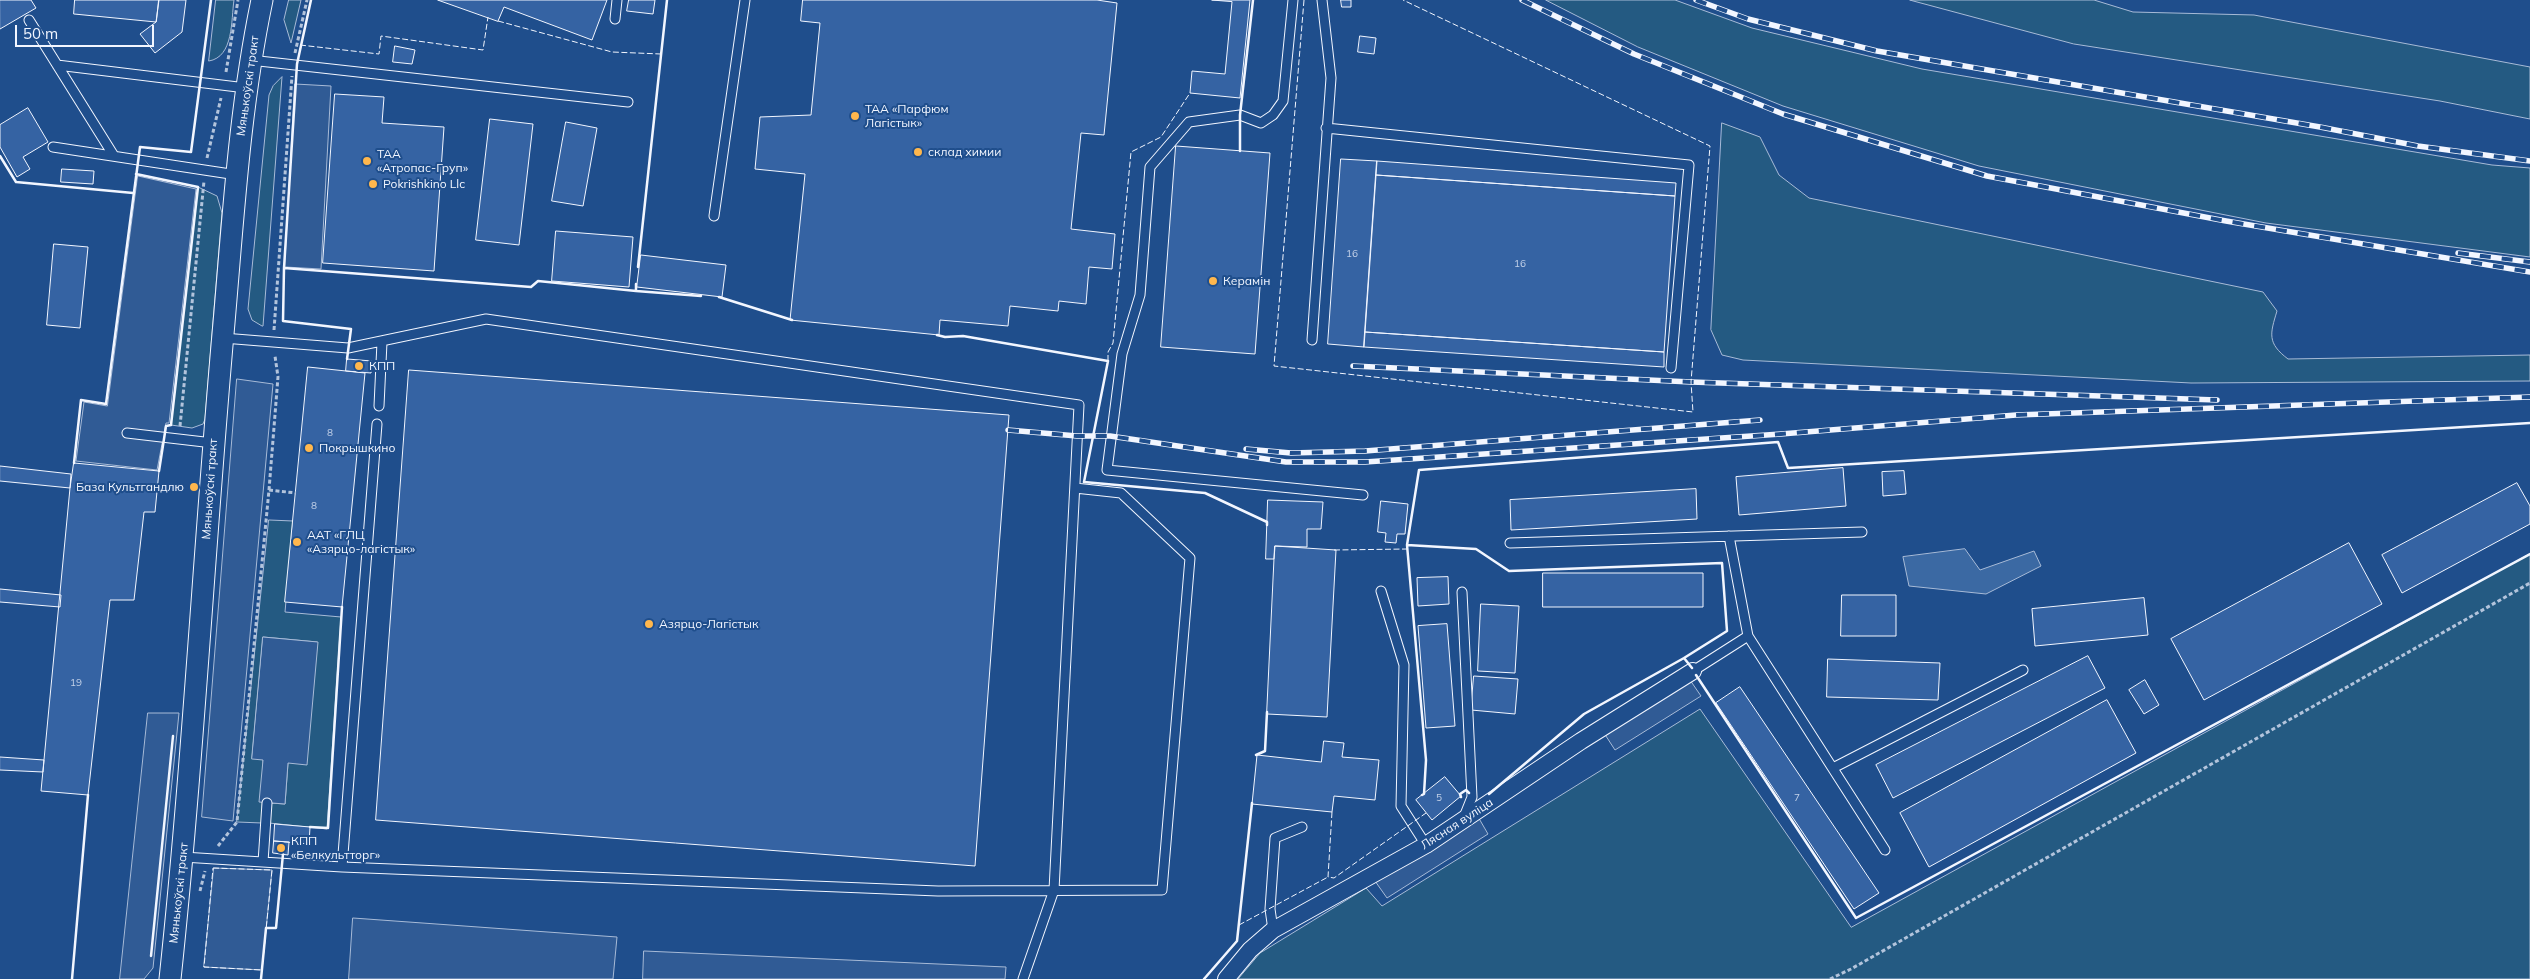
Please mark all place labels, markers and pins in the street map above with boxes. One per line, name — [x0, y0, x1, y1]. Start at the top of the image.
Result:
place label: ТАА «Парфюм Лагістык» — [865, 102, 949, 130]
marker: ТАА «Парфюм Лагістык» — [849, 110, 861, 122]
place label: склад химии — [928, 145, 1001, 159]
marker: склад химии — [912, 146, 924, 158]
place label: ТАА «Атропас-Груп» — [377, 147, 468, 175]
marker: ТАА «Атропас-Груп» — [361, 155, 373, 167]
place label: Pokrishkino Llc — [383, 177, 465, 191]
marker: Pokrishkino Llc — [367, 178, 379, 190]
place label: Керамін — [1223, 274, 1270, 288]
marker: Керамін — [1207, 275, 1219, 287]
place label: КПП — [369, 359, 395, 373]
marker: КПП — [353, 360, 365, 372]
place label: Покрышкино — [319, 441, 395, 455]
marker: Покрышкино — [303, 442, 315, 454]
place label: База Культгандлю — [76, 480, 184, 494]
marker: База Культгандлю — [188, 481, 200, 493]
place label: ААТ «ГЛЦ «Азярцо-лагістык» — [307, 528, 415, 556]
marker: ААТ «ГЛЦ «Азярцо-лагістык» — [291, 536, 303, 548]
place label: Азярцо-Лагістык — [659, 617, 758, 631]
marker: Азярцо-Лагістык — [643, 618, 655, 630]
place label: КПП «Белкультторг» — [291, 834, 380, 862]
marker: КПП «Белкультторг» — [275, 842, 287, 854]

